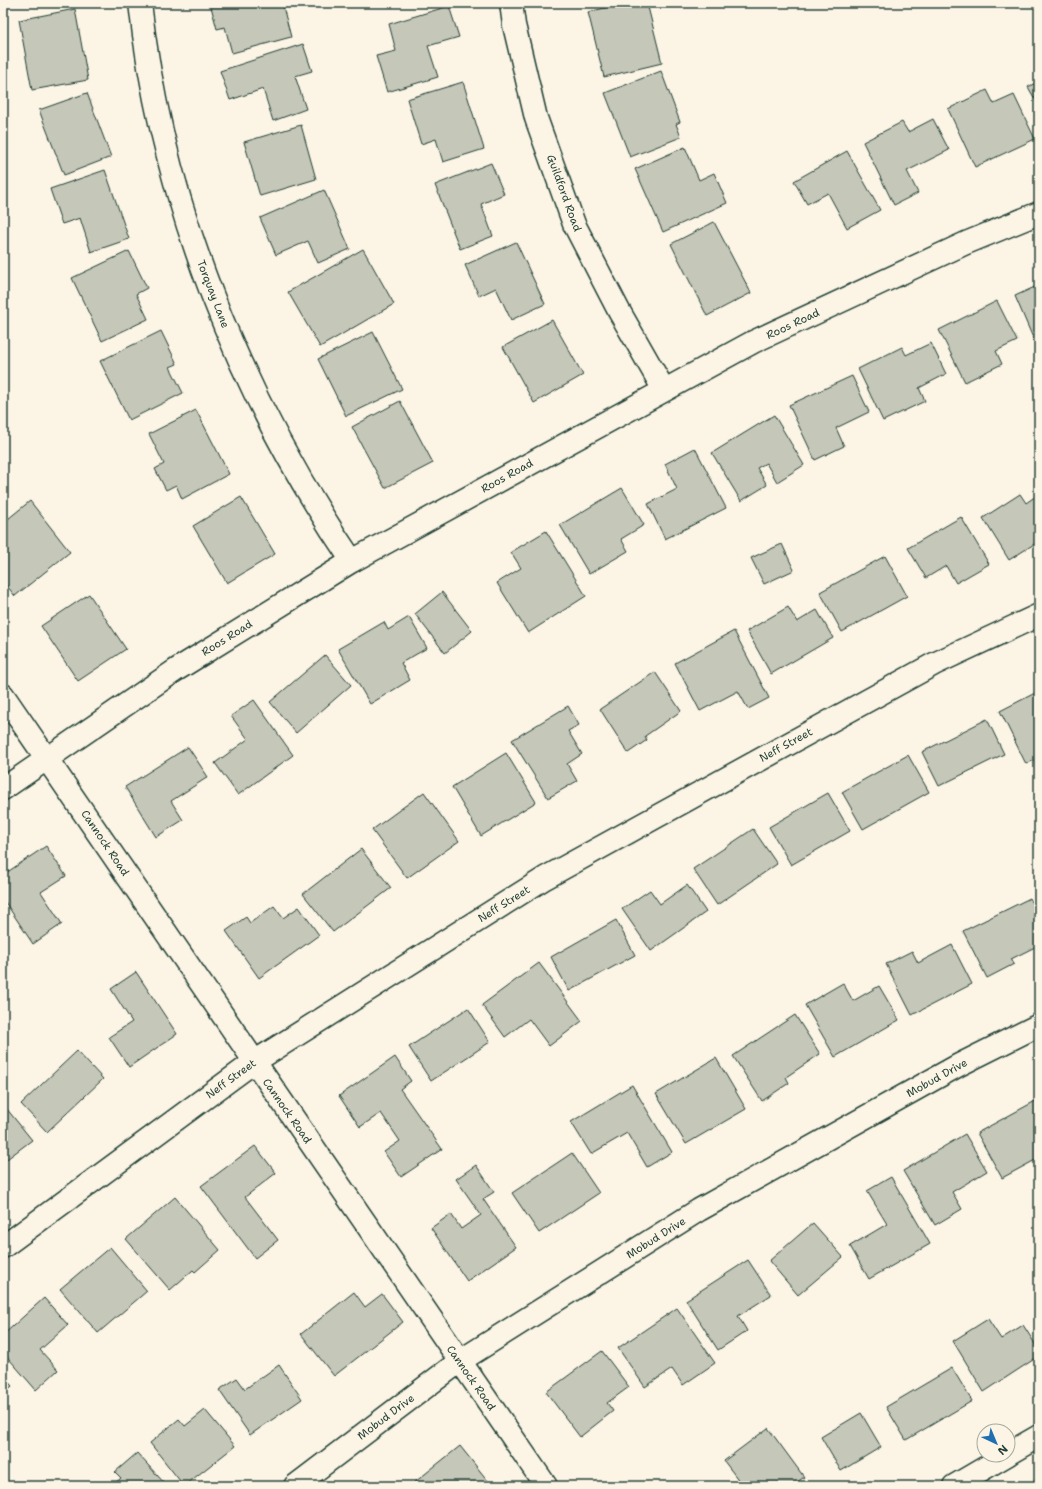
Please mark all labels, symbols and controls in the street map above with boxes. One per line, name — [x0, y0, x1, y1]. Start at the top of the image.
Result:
street label: Guildford Road — [543, 152, 585, 234]
street label: Torquay Lane — [193, 258, 233, 330]
street label: Roos Road — [764, 305, 822, 343]
street label: Roos Road — [478, 456, 536, 496]
street label: Roos Road — [199, 616, 255, 660]
street label: Neff Street — [757, 724, 815, 766]
street label: Cannock Road — [77, 807, 133, 879]
street label: Neff Street — [475, 882, 533, 926]
street label: Mobud Drive — [904, 1055, 970, 1101]
street label: Neff Street — [203, 1056, 259, 1102]
street label: Cannock Road — [259, 1075, 315, 1147]
street label: Mobud Drive — [623, 1214, 689, 1262]
street label: Cannock Road — [443, 1342, 499, 1414]
street label: Mobud Drive — [354, 1391, 418, 1443]
north arrow — [976, 1423, 1016, 1463]
text: N — [994, 1441, 1011, 1458]

